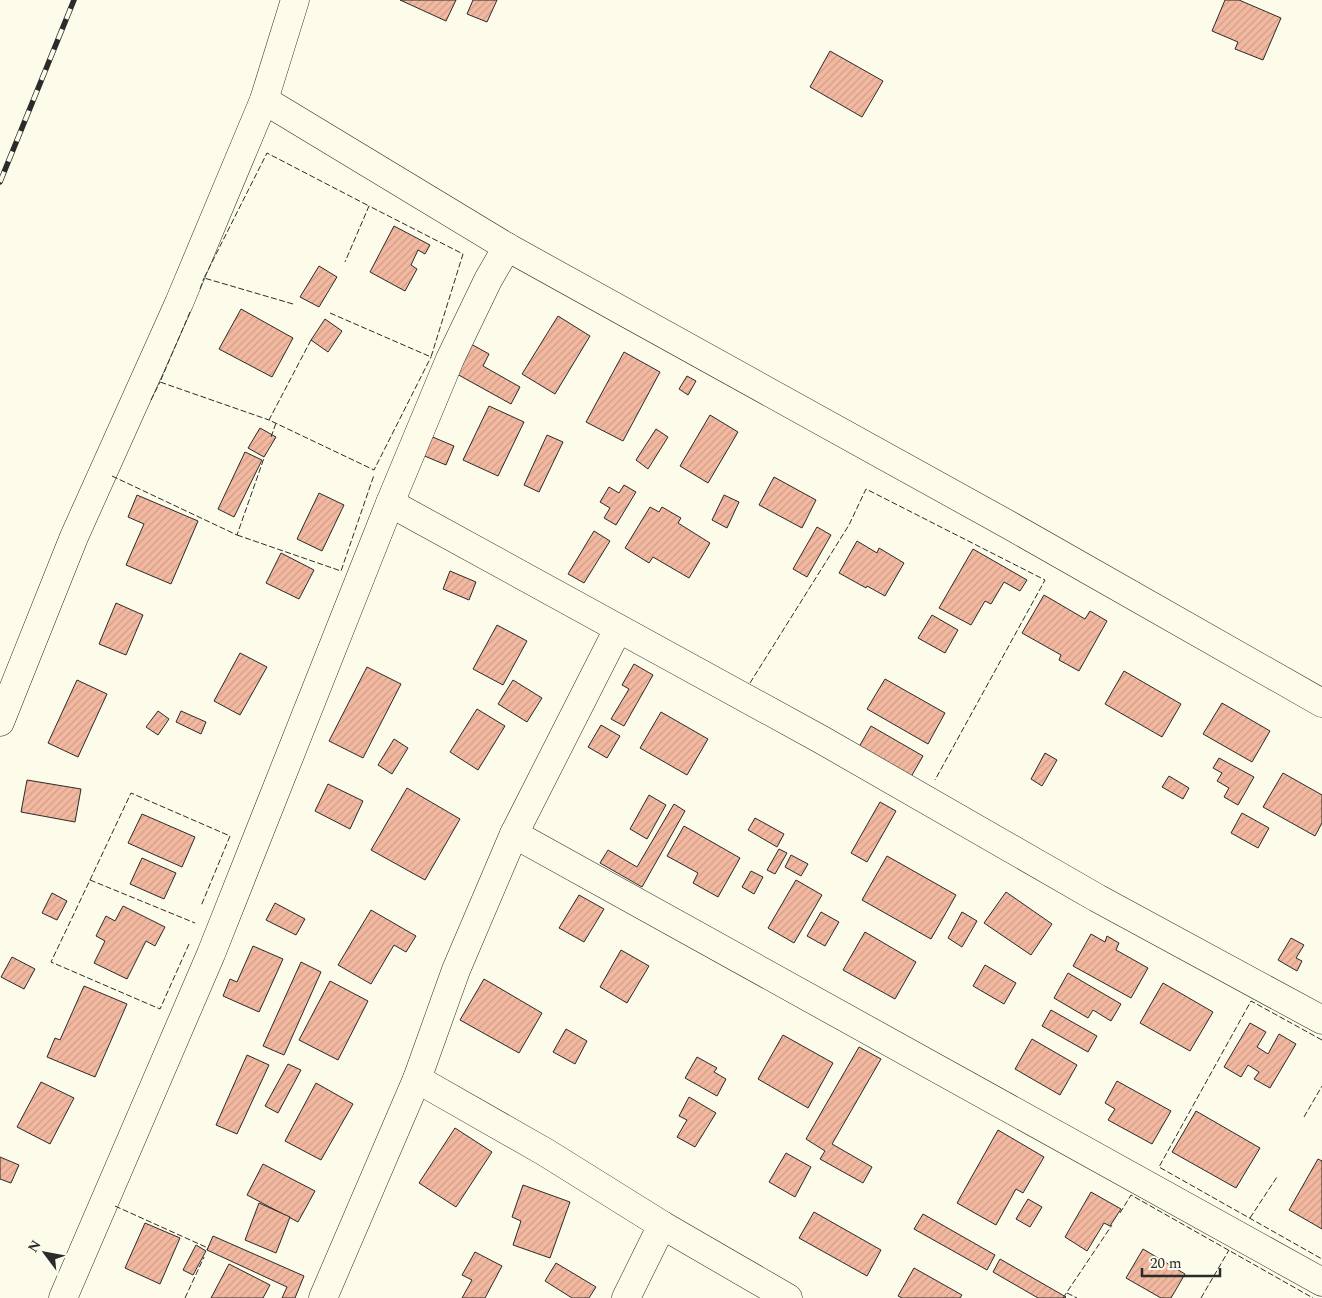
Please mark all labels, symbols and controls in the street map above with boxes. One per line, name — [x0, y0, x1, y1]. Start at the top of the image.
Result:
north arrow — [20, 1228, 70, 1278]
text: N — [22, 1236, 46, 1257]
scale bar — [1142, 1246, 1220, 1278]
text: 20 m — [1150, 1252, 1182, 1275]

